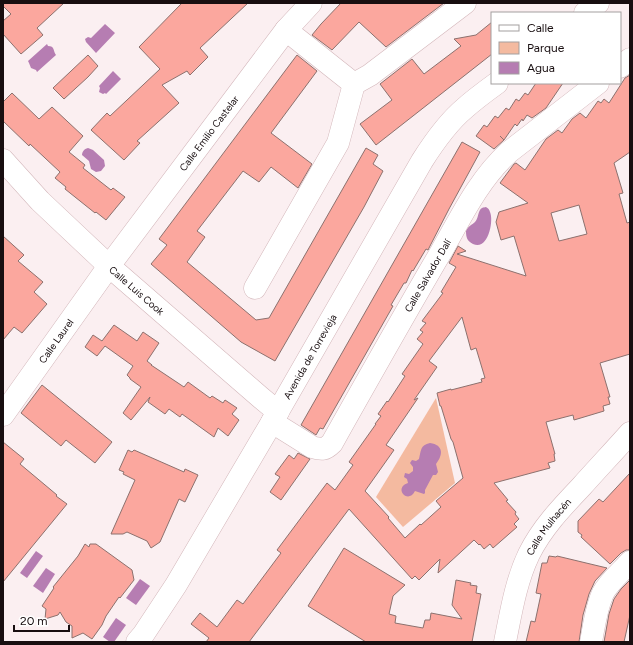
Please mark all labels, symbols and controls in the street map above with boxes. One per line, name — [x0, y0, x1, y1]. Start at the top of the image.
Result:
legend — [491, 12, 621, 84]
text: Calle — [527, 21, 554, 35]
text: Parque — [527, 41, 565, 55]
text: Agua — [527, 61, 555, 75]
street label: Calle Emilio Castelar — [176, 92, 242, 173]
street label: Calle Salvador Dalí — [401, 236, 454, 314]
street label: Calle Luis Cook — [107, 263, 167, 318]
street label: Avenida de Torrevieja — [280, 311, 339, 401]
street label: Calle Laurel — [35, 316, 76, 366]
street label: Calle Mulhacén — [523, 495, 574, 557]
scale bar — [14, 607, 69, 633]
text: 20 m — [20, 614, 48, 628]

